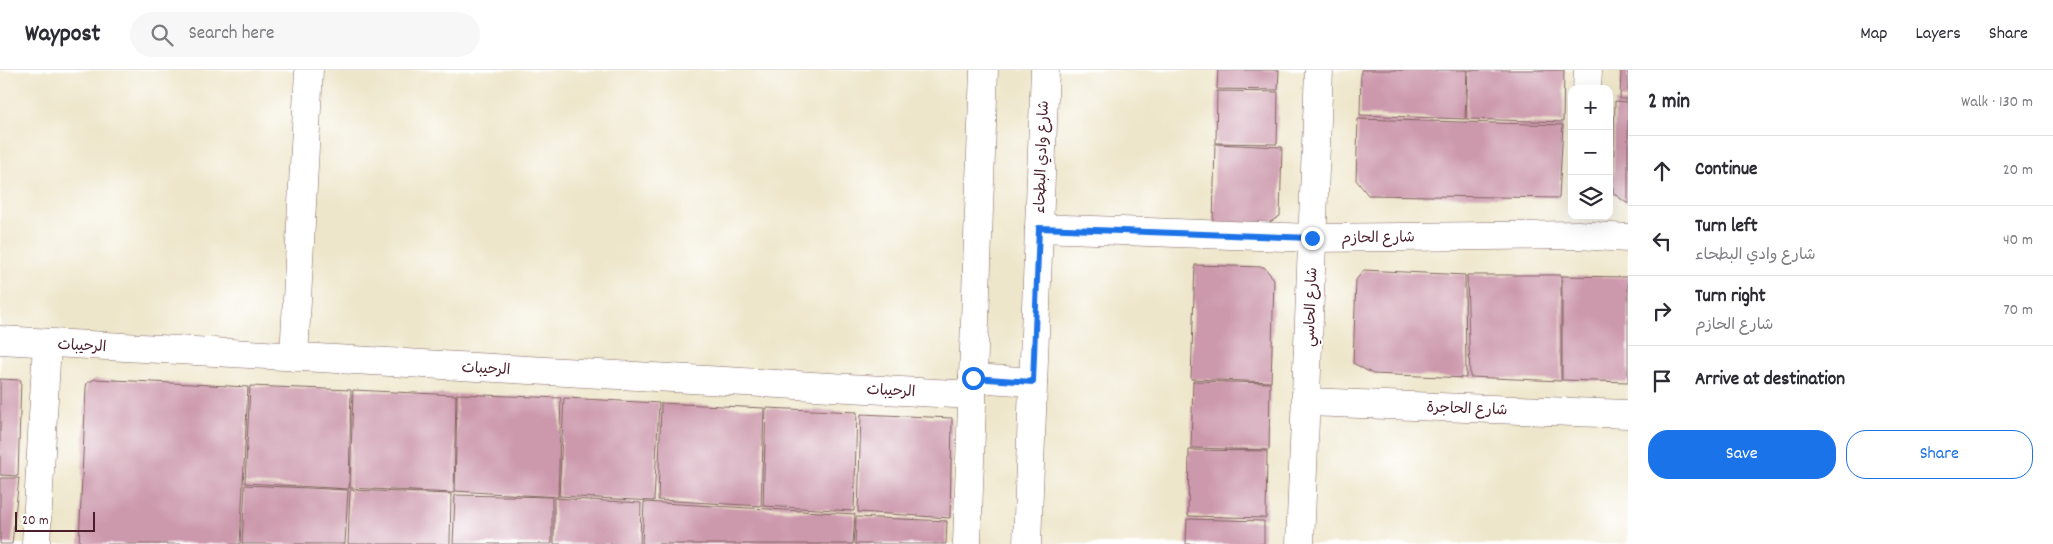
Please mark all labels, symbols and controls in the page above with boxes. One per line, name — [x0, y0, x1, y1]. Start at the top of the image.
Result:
search box — [130, 12, 480, 57]
text: Waypost — [25, 18, 100, 52]
icon: search — [148, 21, 176, 49]
text: Search here — [188, 21, 274, 48]
text: Map — [1860, 22, 1887, 47]
text: Layers — [1915, 22, 1961, 47]
text: Share — [1989, 22, 2028, 47]
map controls — [1568, 85, 1613, 220]
button: + — [1568, 85, 1613, 130]
text: 2 min — [1648, 88, 1690, 118]
text: Walk · 130 m — [1961, 91, 2033, 114]
street label: شارع وادي البطحاء — [1030, 100, 1056, 214]
button: − — [1568, 130, 1613, 175]
icon: ahead — [1648, 157, 1676, 185]
text: Continue — [1695, 157, 1757, 184]
text: 20 m — [2003, 159, 2033, 182]
button: layers — [1568, 175, 1613, 220]
text: Turn left — [1695, 214, 1758, 241]
route end — [1301, 227, 1324, 250]
street label: شارع الحازم — [1341, 227, 1415, 251]
icon: left — [1648, 227, 1676, 255]
text: 40 m — [2003, 229, 2033, 252]
text: شارع وادي البطحاء — [1695, 244, 1816, 267]
street label: شارع الحاسي — [1300, 267, 1324, 347]
text: Turn right — [1695, 284, 1766, 311]
icon: right — [1648, 297, 1676, 325]
text: 70 m — [2003, 299, 2033, 322]
text: شارع الحازم — [1695, 314, 1773, 337]
street label: الرحيبات — [57, 335, 107, 359]
street label: الرحيبات — [461, 358, 511, 382]
route start — [962, 367, 985, 390]
icon: arrive — [1648, 367, 1676, 395]
text: Arrive at destination — [1695, 367, 1845, 394]
street label: الرحيبات — [866, 380, 916, 404]
street label: شارع الحاجرة — [1426, 398, 1508, 422]
button: Save — [1648, 430, 1836, 479]
button: Share — [1846, 430, 2033, 479]
scale bar — [15, 509, 95, 532]
text: 20 m — [22, 511, 49, 531]

